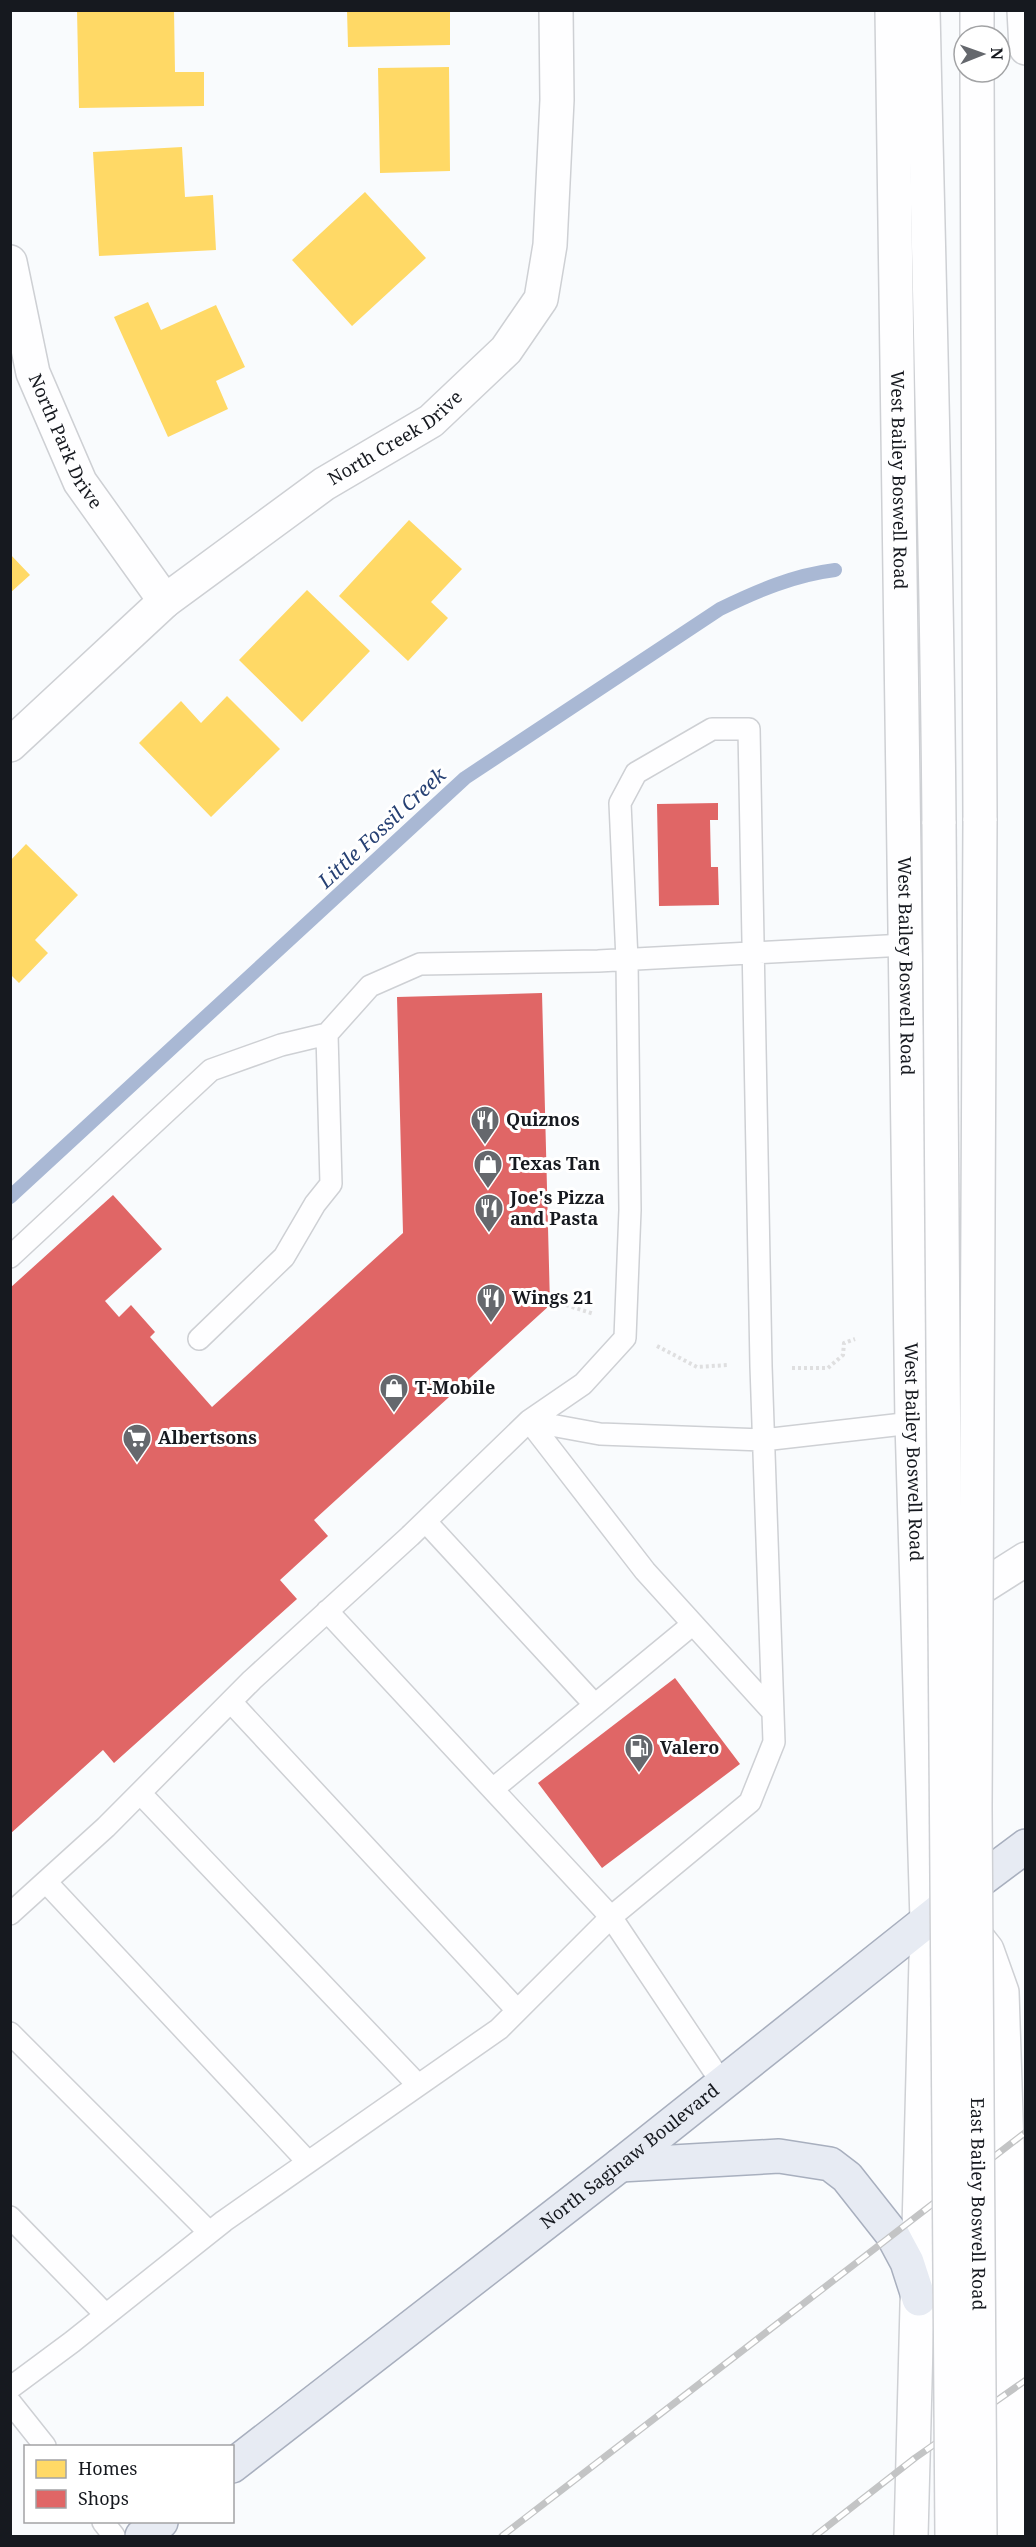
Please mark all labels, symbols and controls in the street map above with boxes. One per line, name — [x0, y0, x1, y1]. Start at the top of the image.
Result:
north arrow — [952, 24, 1012, 84]
text: N — [986, 47, 1008, 61]
street label: North Park Drive — [24, 370, 108, 513]
street label: West Bailey Boswell Road — [886, 370, 913, 590]
street label: North Creek Drive — [323, 385, 467, 490]
water label: Little Fossil Creek — [311, 761, 452, 895]
street label: West Bailey Boswell Road — [893, 856, 920, 1076]
restaurant icon: Quiznos — [469, 1104, 501, 1146]
place label: Quiznos — [506, 1107, 580, 1131]
shop icon: Texas Tan — [472, 1148, 504, 1190]
place label: Texas Tan — [509, 1151, 600, 1175]
place label: Joe's Pizza and Pasta — [509, 1185, 605, 1230]
restaurant icon: Joe's Pizza and Pasta — [473, 1192, 505, 1234]
restaurant icon: Wings 21 — [475, 1282, 507, 1324]
place label: Wings 21 — [512, 1285, 593, 1309]
street label: West Bailey Boswell Road — [900, 1342, 929, 1562]
shop icon: T-Mobile — [378, 1372, 410, 1414]
place label: T-Mobile — [415, 1375, 495, 1399]
supermarket icon: Albertsons — [121, 1422, 153, 1464]
place label: Albertsons — [158, 1425, 257, 1449]
fuel station icon: Valero — [623, 1732, 655, 1774]
place label: Valero — [660, 1735, 719, 1759]
street label: North Saginaw Boulevard — [535, 2078, 724, 2234]
street label: East Bailey Boswell Road — [966, 2097, 991, 2311]
legend — [24, 2445, 234, 2523]
text: Homes — [78, 2456, 137, 2480]
text: Shops — [78, 2486, 129, 2510]

